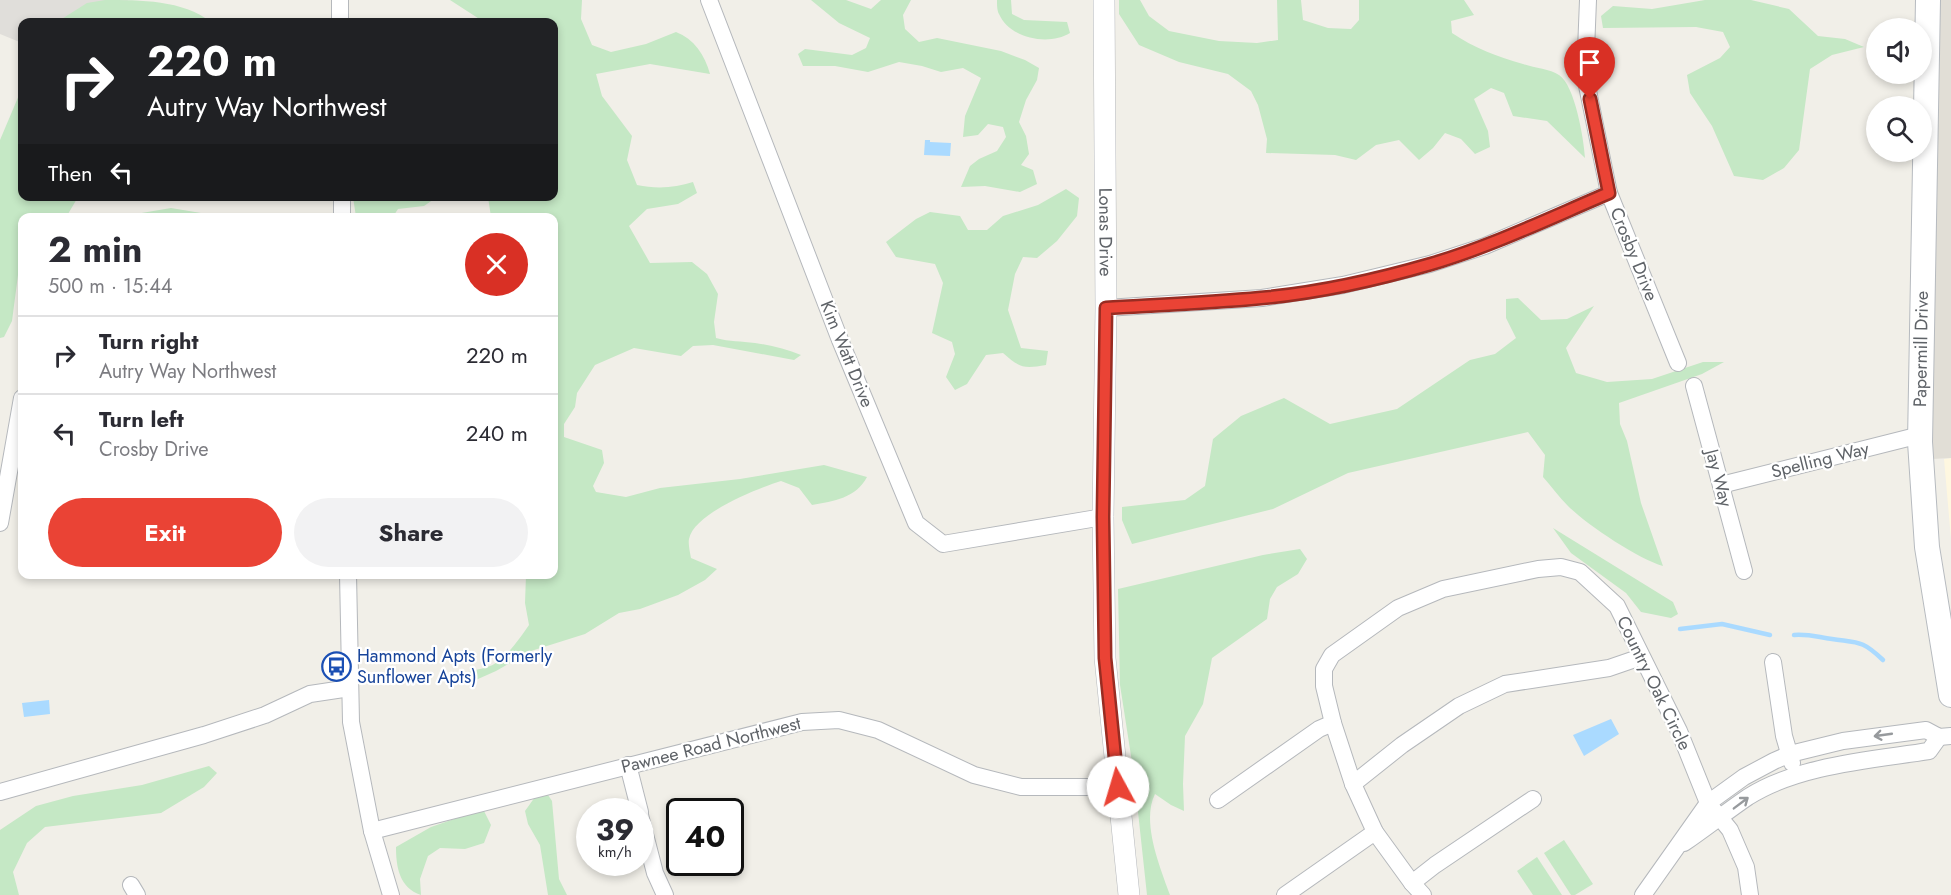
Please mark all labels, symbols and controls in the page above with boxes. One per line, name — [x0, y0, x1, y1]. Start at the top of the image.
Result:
map controls — [1866, 18, 1932, 162]
button: sound — [1866, 18, 1932, 84]
text: 220 m — [147, 31, 277, 92]
pin — [1564, 37, 1615, 99]
icon: right — [48, 42, 126, 120]
icon: arrive — [1573, 46, 1606, 79]
text: Autry Way Northwest — [147, 87, 387, 126]
button: search — [1866, 96, 1932, 162]
icon: left — [105, 156, 138, 189]
text: Then — [48, 157, 93, 189]
street label: Lonas Drive — [1092, 188, 1119, 276]
street label: Crosby Drive — [1603, 203, 1665, 305]
text: 2 min — [48, 223, 143, 275]
button: close — [465, 233, 528, 296]
text: 500 m · 15:44 — [48, 272, 172, 301]
street label: Papermill Drive — [1907, 291, 1935, 407]
street label: Kim Watt Drive — [814, 297, 880, 411]
text: Turn right — [99, 325, 199, 357]
icon: right — [48, 339, 81, 372]
text: 220 m — [466, 339, 528, 371]
text: Autry Way Northwest — [99, 357, 276, 386]
text: Turn left — [99, 403, 184, 435]
icon: left — [48, 417, 81, 450]
text: 240 m — [466, 417, 528, 449]
text: Crosby Drive — [99, 435, 209, 464]
street label: Spelling Way — [1768, 435, 1872, 485]
street label: Jay Way — [1698, 444, 1739, 510]
button: Exit — [48, 498, 282, 567]
button: Share — [294, 498, 528, 567]
street label: Country Oak Circle — [1610, 611, 1698, 755]
place label: Hammond Apts (Formerly Sunflower Apts) — [357, 643, 552, 690]
bus stop icon: Hammond Apts (Formerly Sunflower Apts) — [320, 650, 352, 682]
street label: Pawnee Road Northwest — [618, 710, 804, 780]
one-way arrow — [1874, 730, 1893, 741]
position arrow — [1086, 755, 1150, 819]
one-way arrow — [1733, 796, 1749, 809]
speed limit sign: 40 — [666, 798, 744, 876]
text: 39 — [596, 808, 634, 851]
text: km/h — [598, 841, 632, 863]

